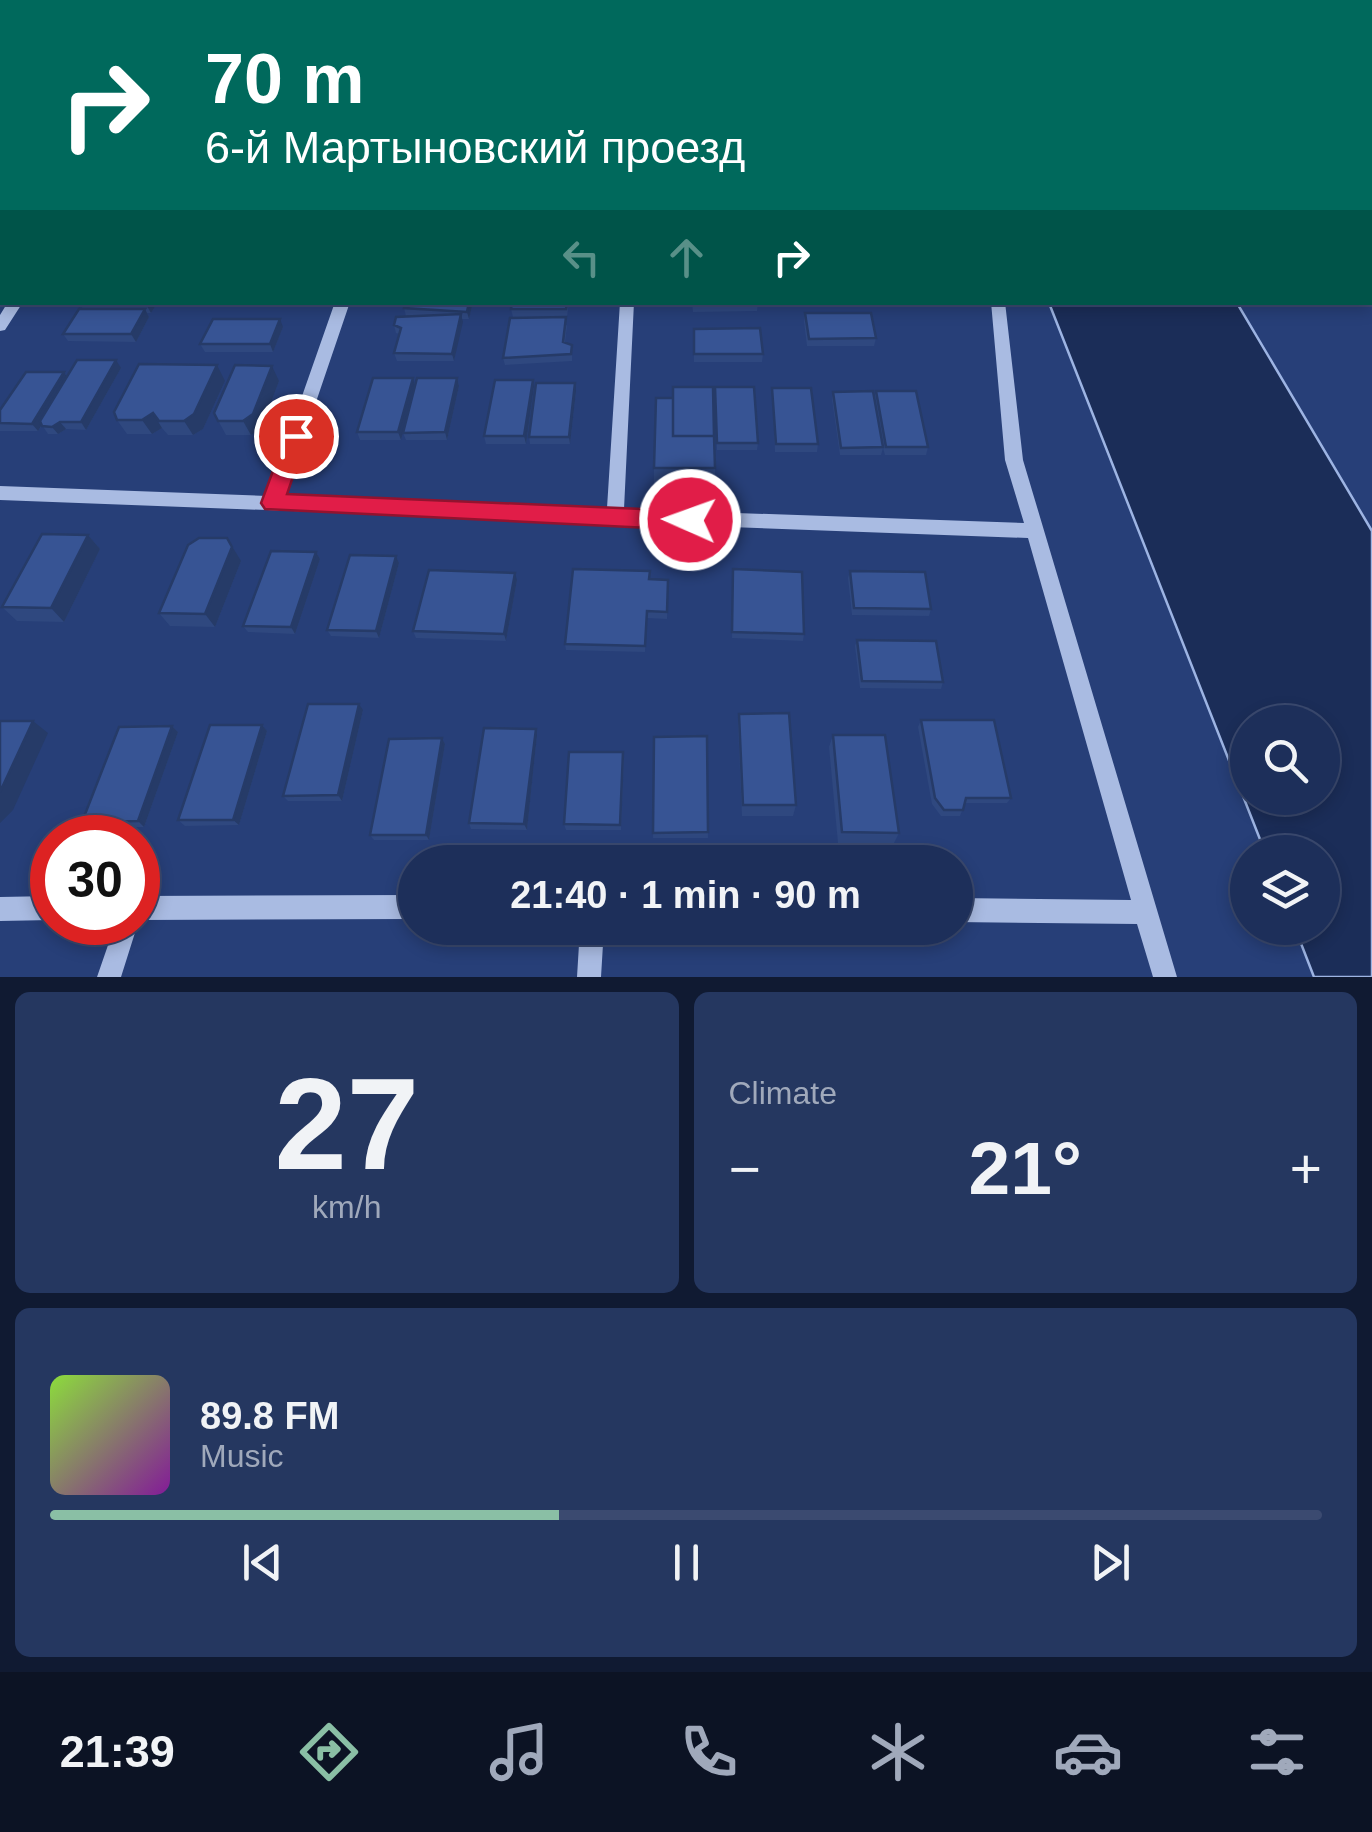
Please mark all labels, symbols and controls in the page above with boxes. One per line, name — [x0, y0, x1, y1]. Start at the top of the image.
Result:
icon: right — [40, 40, 170, 170]
text: 70 m — [205, 40, 365, 118]
text: 6-й Мартыновский проезд — [205, 122, 745, 173]
icon: left — [554, 230, 609, 285]
icon: ahead — [659, 230, 714, 285]
icon: right — [764, 230, 819, 285]
pin — [254, 394, 339, 479]
icon: arrive — [269, 409, 324, 464]
position arrow — [638, 468, 742, 572]
map controls — [1230, 705, 1340, 945]
button: search — [1230, 705, 1340, 815]
speed limit sign: 30 — [30, 815, 160, 945]
button: layers — [1230, 835, 1340, 945]
text: 21:40 · 1 min · 90 m — [510, 874, 861, 916]
text: 27 — [274, 1051, 419, 1197]
text: Climate — [729, 1075, 837, 1111]
text: 21° — [969, 1126, 1082, 1210]
text: − — [729, 1138, 761, 1200]
text: + — [1290, 1138, 1322, 1200]
text: km/h — [312, 1189, 381, 1225]
text: 89.8 FM — [200, 1395, 339, 1437]
text: Music — [200, 1438, 284, 1474]
icon: previous — [235, 1535, 290, 1590]
icon: pause — [659, 1535, 714, 1590]
icon: next — [1083, 1535, 1138, 1590]
icon: directions — [294, 1717, 364, 1787]
icon: music — [484, 1717, 554, 1787]
icon: phone — [674, 1717, 744, 1787]
icon: climate — [863, 1717, 933, 1787]
icon: car — [1053, 1717, 1123, 1787]
icon: filters — [1242, 1717, 1312, 1787]
text: 21:39 — [60, 1726, 175, 1777]

